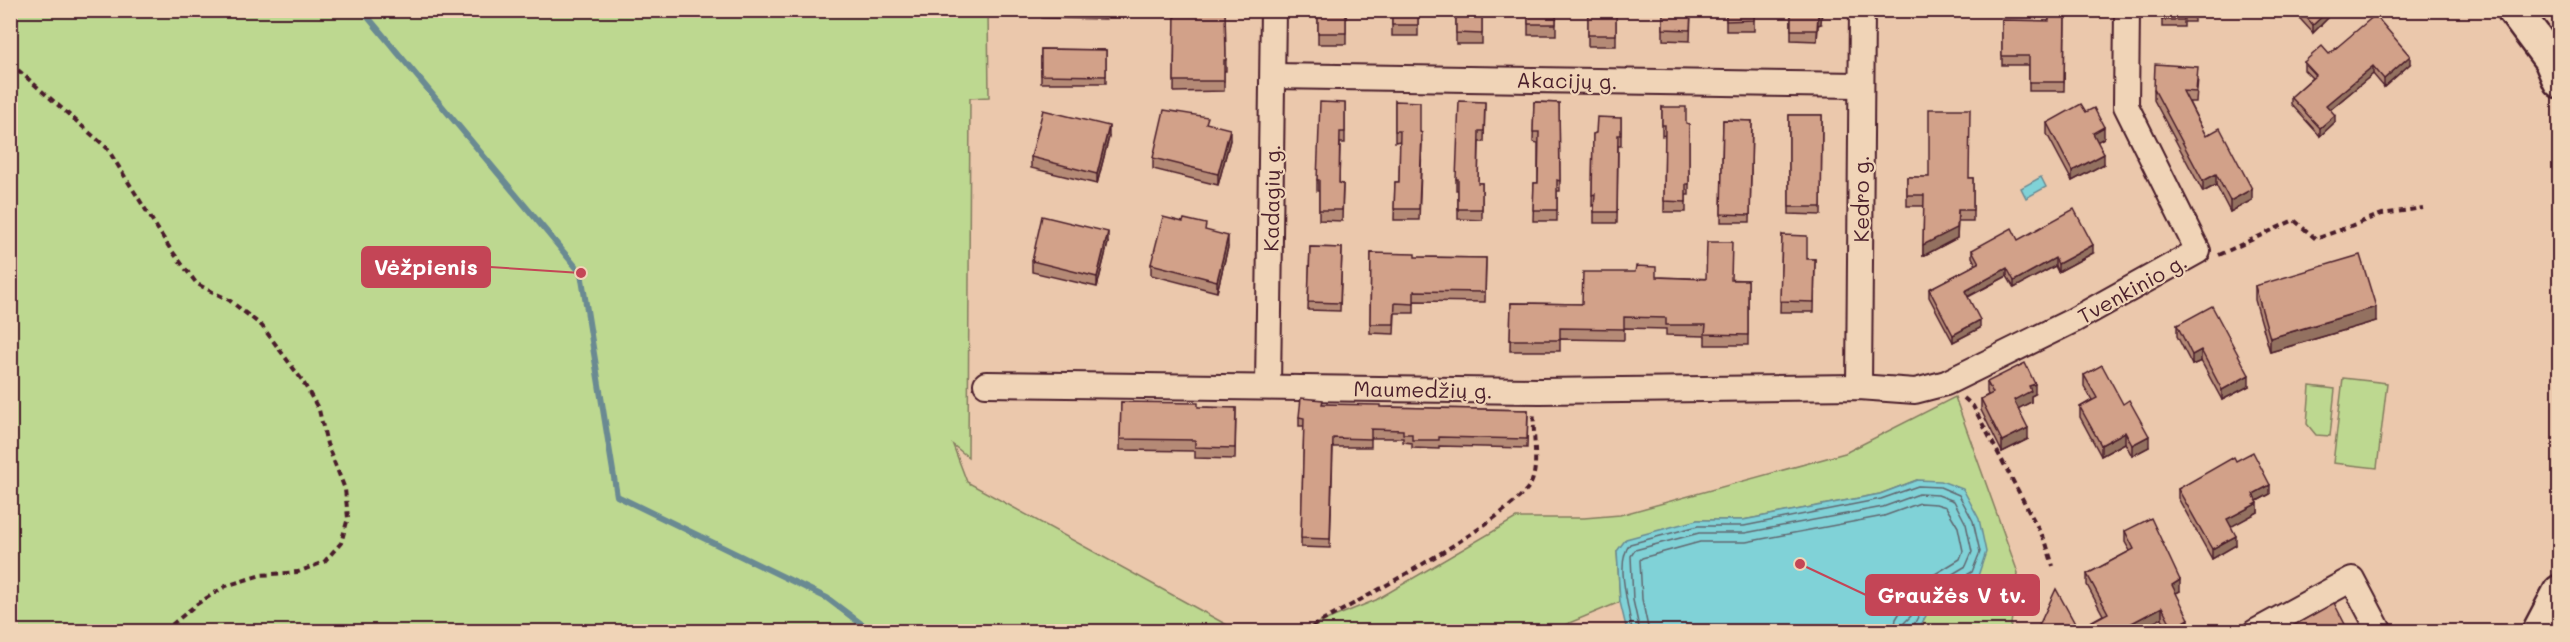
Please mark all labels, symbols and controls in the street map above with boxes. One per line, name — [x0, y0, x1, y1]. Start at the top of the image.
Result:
street label: Akacijų g. — [1516, 66, 1618, 94]
street label: Kadagių g. — [1257, 144, 1285, 252]
street label: Kedro g. — [1847, 155, 1874, 243]
callout: Vėžpienis — [362, 247, 490, 287]
street label: Tvenkinio g. — [2073, 247, 2191, 329]
text: Vėžpienis — [374, 252, 478, 281]
street label: Maumedžių g. — [1353, 374, 1493, 404]
callout: Graužės V tv. — [1866, 575, 2039, 615]
text: Graužės V tv. — [1877, 580, 2027, 609]

